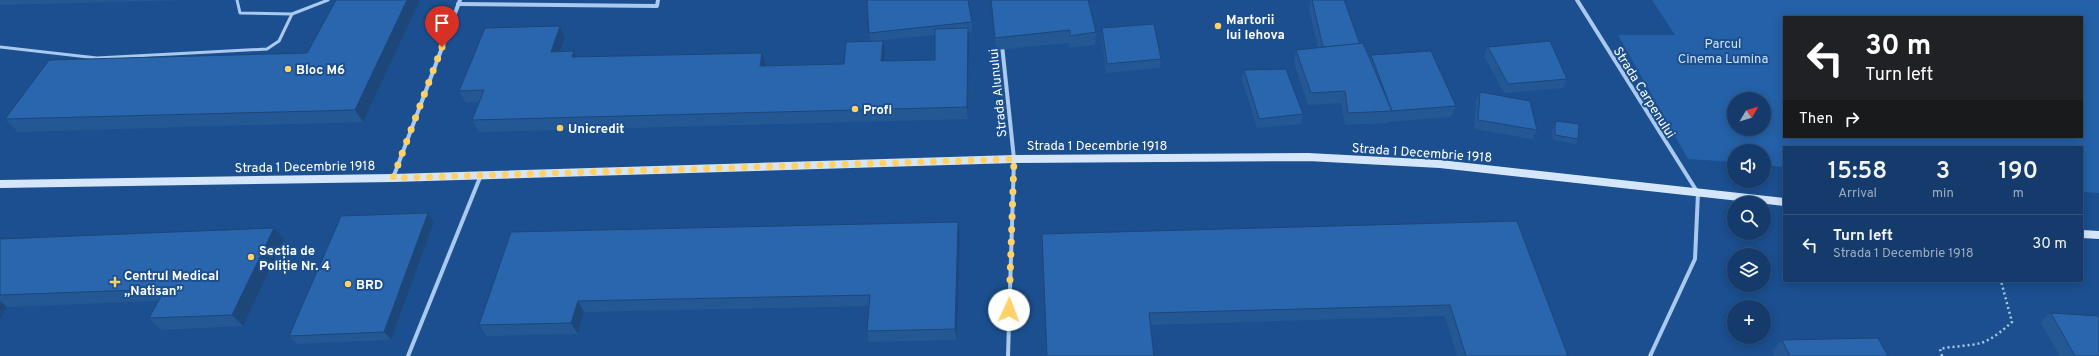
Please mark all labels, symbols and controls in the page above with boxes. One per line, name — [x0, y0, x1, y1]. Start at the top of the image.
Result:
pin — [425, 6, 459, 47]
icon: arrive — [431, 12, 453, 34]
place label: Martorii lui Iehova — [1226, 13, 1285, 44]
marker: Martorii lui Iehova — [1213, 21, 1223, 31]
text: 30 m — [1865, 29, 1931, 65]
icon: left — [1799, 32, 1851, 84]
park label: Parcul Cinema Lumina — [1678, 37, 1768, 68]
street label: Strada Carpenului — [1609, 44, 1678, 142]
street label: Strada Alunului — [986, 48, 1012, 138]
place label: Bloc M6 — [296, 63, 345, 79]
marker: Bloc M6 — [283, 64, 293, 74]
text: Turn left — [1865, 64, 1933, 87]
north arrow — [1727, 92, 1771, 136]
map controls — [1727, 92, 1771, 344]
place label: Profi — [863, 103, 892, 119]
marker: Profi — [850, 104, 860, 114]
icon: right — [1841, 108, 1863, 130]
text: Then — [1799, 110, 1833, 129]
place label: Unicredit — [568, 122, 624, 138]
marker: Unicredit — [555, 123, 565, 133]
street label: Strada 1 Decembrie 1918 — [1027, 139, 1167, 155]
street label: Strada 1 Decembrie 1918 — [1351, 141, 1493, 167]
button: sound — [1727, 144, 1771, 188]
text: 15:58 — [1828, 157, 1887, 187]
text: 3 — [1936, 157, 1950, 187]
text: 190 — [1999, 157, 2038, 187]
street label: Strada 1 Decembrie 1918 — [235, 159, 376, 177]
text: Arrival — [1838, 186, 1877, 202]
text: min — [1932, 186, 1954, 202]
text: m — [2013, 186, 2024, 202]
button: search — [1727, 196, 1771, 240]
text: Turn left — [1833, 227, 1893, 246]
icon: left — [1799, 234, 1821, 256]
text: 30 m — [2032, 235, 2067, 254]
place label: Secția de Poliție Nr. 4 — [259, 244, 330, 275]
text: Strada 1 Decembrie 1918 — [1833, 246, 1974, 262]
button: layers — [1727, 248, 1771, 292]
marker: Secția de Poliție Nr. 4 — [246, 252, 256, 262]
place label: Centrul Medical „Natisan” — [124, 269, 219, 300]
marker: Centrul Medical „Natisan” — [109, 276, 121, 288]
place label: BRD — [356, 278, 383, 294]
marker: BRD — [343, 279, 353, 289]
position arrow — [988, 289, 1030, 331]
button: + — [1727, 300, 1771, 344]

